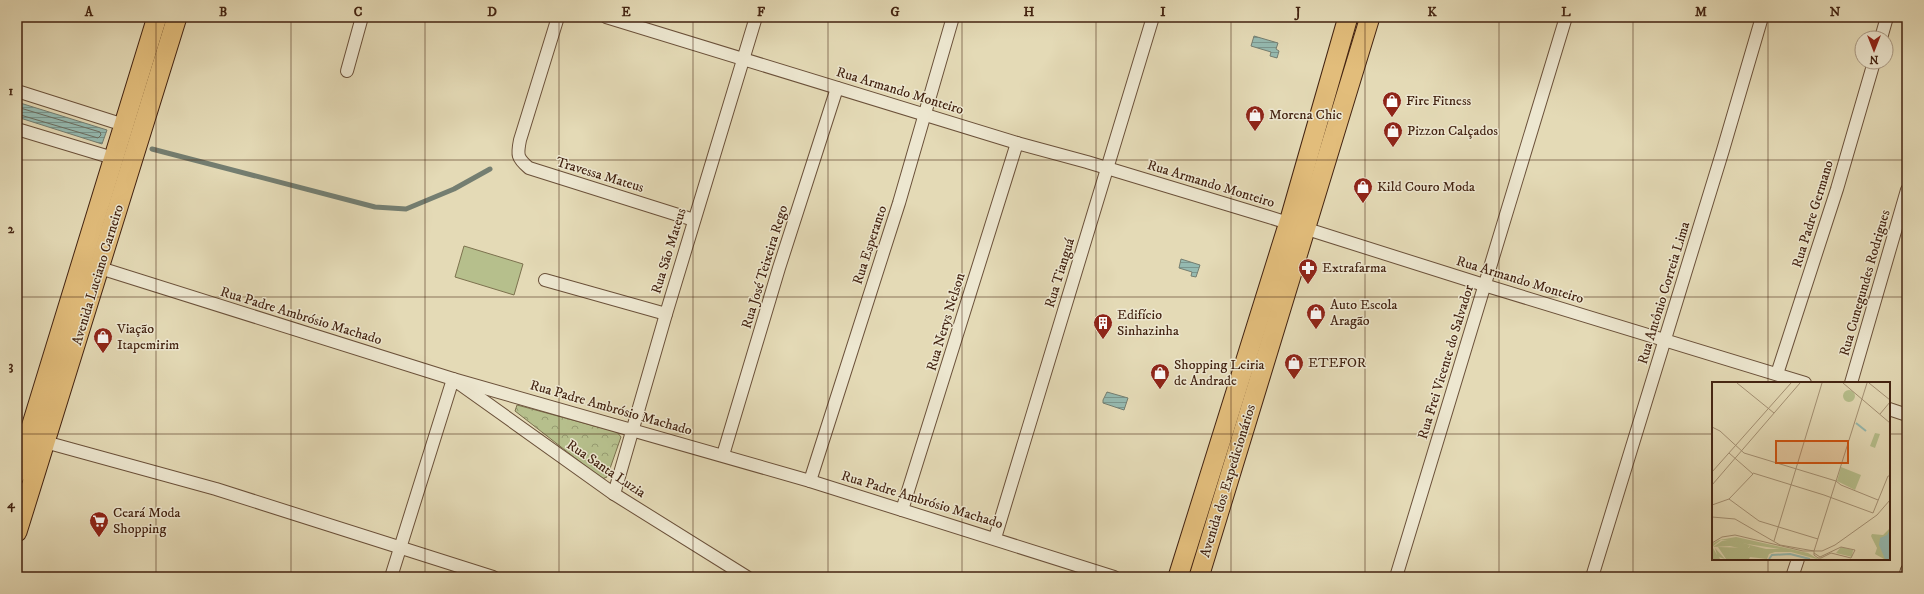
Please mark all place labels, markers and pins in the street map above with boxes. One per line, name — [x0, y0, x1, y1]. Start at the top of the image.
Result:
shop icon: Fire Fitness — [1381, 90, 1403, 118]
place label: Fire Fitness — [1406, 92, 1472, 110]
shop icon: Morena Chic — [1244, 104, 1266, 132]
place label: Morena Chic — [1269, 106, 1342, 124]
shop icon: Pizzon Calçados — [1382, 120, 1404, 148]
place label: Pizzon Calçados — [1407, 122, 1498, 140]
shop icon: Kild Couro Moda — [1352, 176, 1374, 204]
place label: Kild Couro Moda — [1377, 178, 1475, 196]
pharmacy icon: Extrafarma — [1297, 257, 1319, 285]
place label: Extrafarma — [1322, 259, 1387, 277]
place label: Auto Escola Aragão — [1330, 296, 1398, 330]
shop icon: Auto Escola Aragão — [1305, 302, 1327, 330]
place label: Edifício Sinhazinha — [1117, 306, 1179, 340]
building icon: Edifício Sinhazinha — [1092, 312, 1114, 340]
place label: Viação Itapemirim — [116, 320, 180, 354]
shop icon: Viação Itapemirim — [92, 326, 114, 354]
shop icon: ETEFOR — [1283, 352, 1305, 380]
place label: ETEFOR — [1308, 354, 1367, 372]
place label: Shopping Leiria de Andrade — [1174, 356, 1265, 390]
shop icon: Shopping Leiria de Andrade — [1149, 362, 1171, 390]
place label: Ceará Moda Shopping — [113, 504, 181, 538]
supermarket icon: Ceará Moda Shopping — [88, 510, 110, 538]

